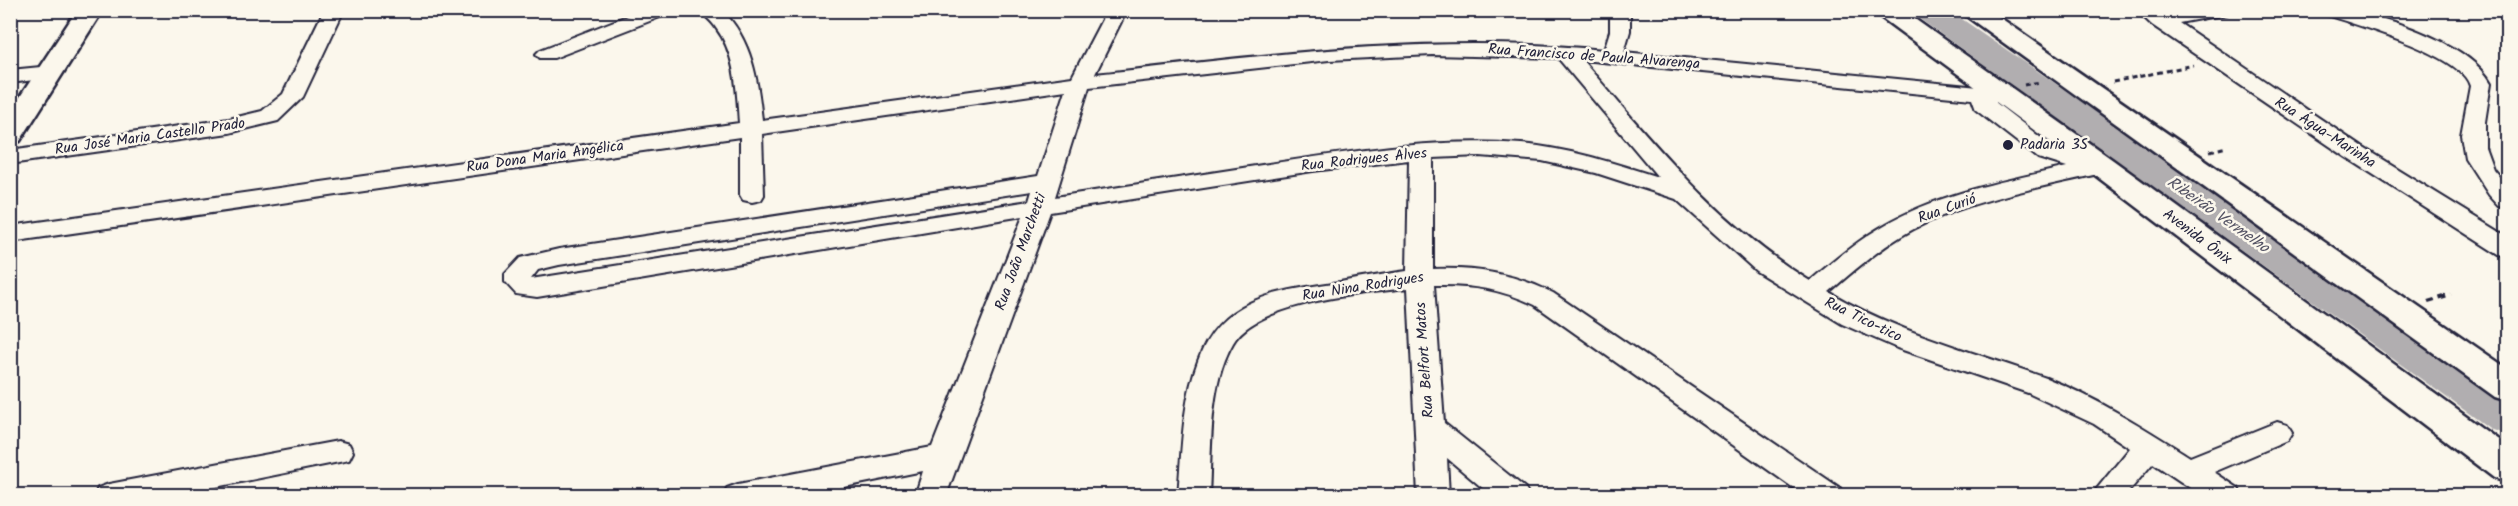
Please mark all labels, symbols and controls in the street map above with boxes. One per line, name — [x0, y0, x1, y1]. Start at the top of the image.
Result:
street label: Rua Francisco de Paula Alvarenga — [1487, 38, 1701, 76]
street label: Rua Água-Marinha — [2269, 91, 2381, 175]
street label: Rua José Maria Castello Prado — [53, 112, 247, 162]
place label: Padaria 3S — [2020, 133, 2088, 157]
street label: Rua Dona Maria Angélica — [465, 134, 625, 180]
marker: Padaria 3S — [2001, 138, 2015, 152]
street label: Rua Rodrigues Alves — [1300, 141, 1429, 179]
water label: Ribeirão Vermelho — [2162, 170, 2276, 261]
street label: Rua Curió — [1914, 187, 1981, 231]
street label: Rua João Marchetti — [989, 189, 1054, 314]
street label: Avenida Ônix — [2157, 203, 2237, 271]
street label: Rua Nina Rodrigues — [1300, 265, 1426, 308]
street label: Rua Tico-tico — [1820, 291, 1906, 349]
street label: Rua Belfort Matos — [1409, 301, 1441, 419]

